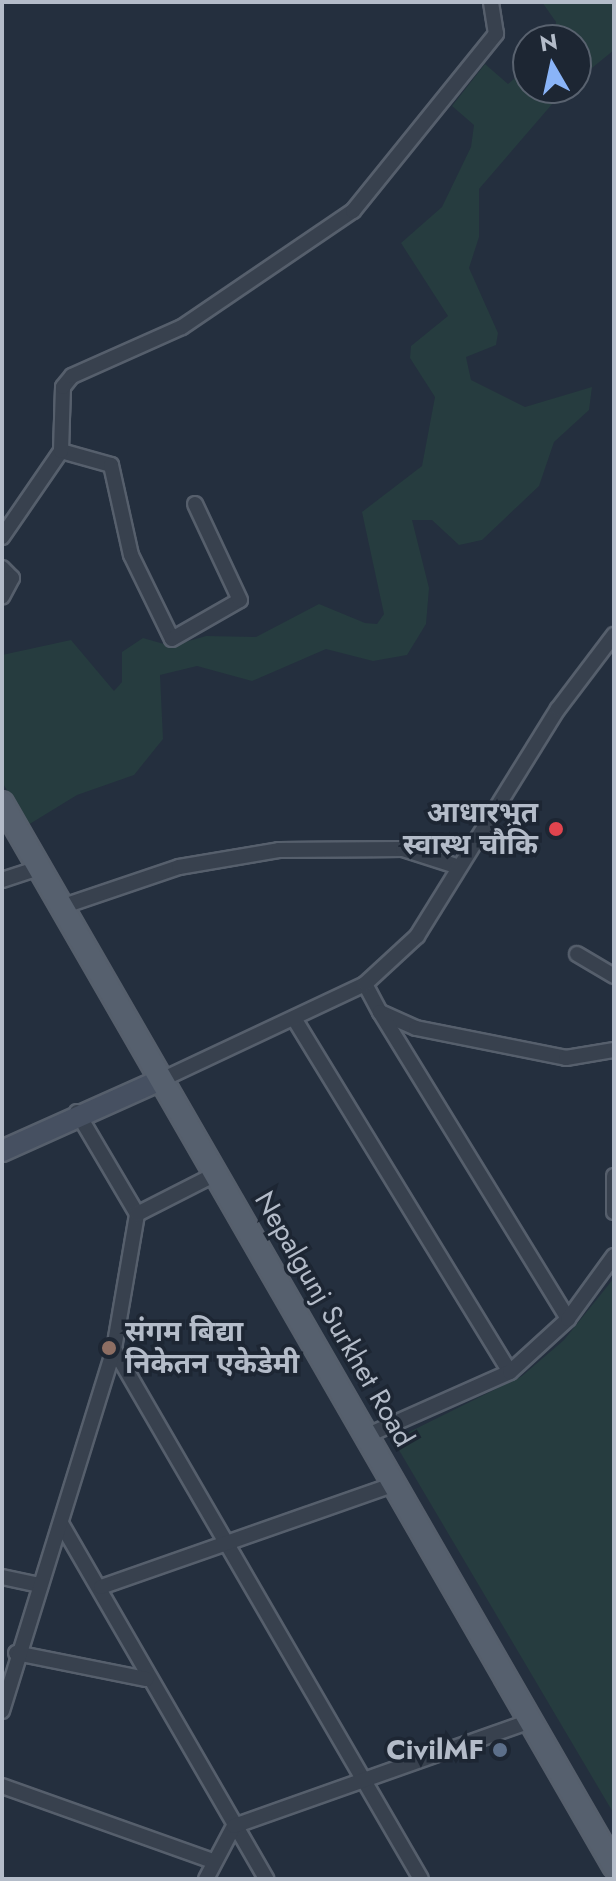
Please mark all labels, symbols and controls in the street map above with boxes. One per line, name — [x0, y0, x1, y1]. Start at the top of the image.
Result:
north arrow — [512, 24, 592, 104]
text: N — [537, 25, 560, 59]
place label: आधारभुत स्वास्थ चौकि — [403, 796, 538, 862]
marker: आधारभुत स्वास्थ चौकि — [545, 818, 567, 840]
street label: Nepalgunj Surkhet Road — [247, 1185, 421, 1453]
place label: संगम बिद्या निकेतन एकेडेमी — [125, 1315, 299, 1381]
marker: संगम बिद्या निकेतन एकेडेमी — [100, 1339, 118, 1357]
place label: CivilMF — [386, 1733, 484, 1767]
marker: CivilMF — [491, 1741, 509, 1759]

